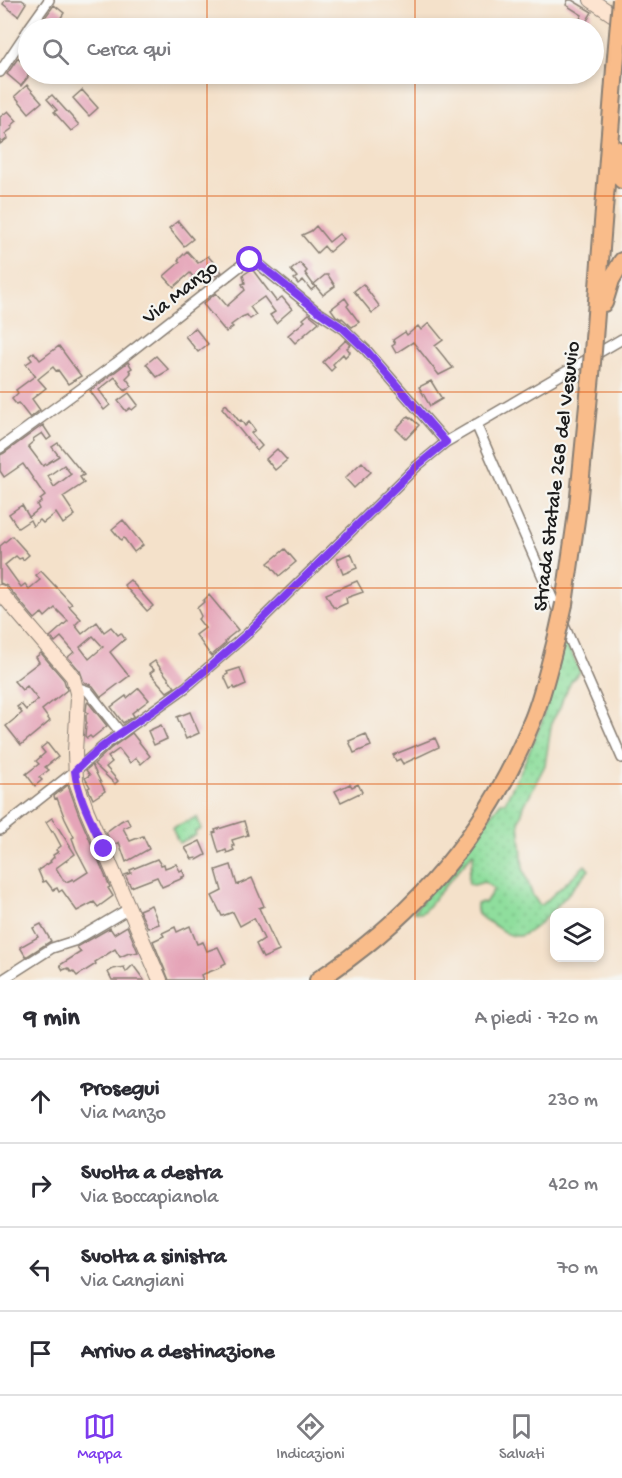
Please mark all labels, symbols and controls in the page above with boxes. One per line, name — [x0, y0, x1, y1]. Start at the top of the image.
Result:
search box — [18, 18, 604, 84]
icon: search — [39, 35, 72, 68]
text: Cerca qui — [87, 38, 171, 64]
route start — [236, 246, 262, 272]
street label: Via Manzo — [138, 256, 224, 332]
street label: Strada Statale 268 del Vesuvio — [529, 340, 587, 613]
route end — [90, 835, 116, 861]
map controls — [550, 908, 604, 962]
button: layers — [550, 908, 604, 962]
text: 9 min — [24, 1004, 80, 1035]
text: A piedi · 720 m — [475, 1008, 598, 1031]
text: Prosegui — [81, 1077, 159, 1103]
icon: ahead — [24, 1085, 57, 1118]
text: 230 m — [548, 1090, 598, 1113]
text: Via Manzo — [81, 1103, 166, 1126]
text: Svolta a destra — [81, 1161, 222, 1187]
icon: right — [24, 1169, 57, 1202]
text: 420 m — [548, 1174, 598, 1197]
text: Via Boccapianola — [81, 1187, 218, 1210]
text: Svolta a sinistra — [81, 1245, 226, 1271]
icon: left — [24, 1253, 57, 1286]
text: 70 m — [557, 1258, 598, 1281]
text: Via Cangiani — [81, 1271, 184, 1294]
icon: arrive — [24, 1337, 57, 1370]
text: Arrivo a destinazione — [81, 1340, 275, 1366]
tab: Mappa — [77, 1410, 122, 1465]
tab: Indicazioni — [276, 1410, 345, 1465]
tab: Salvati — [499, 1410, 545, 1465]

